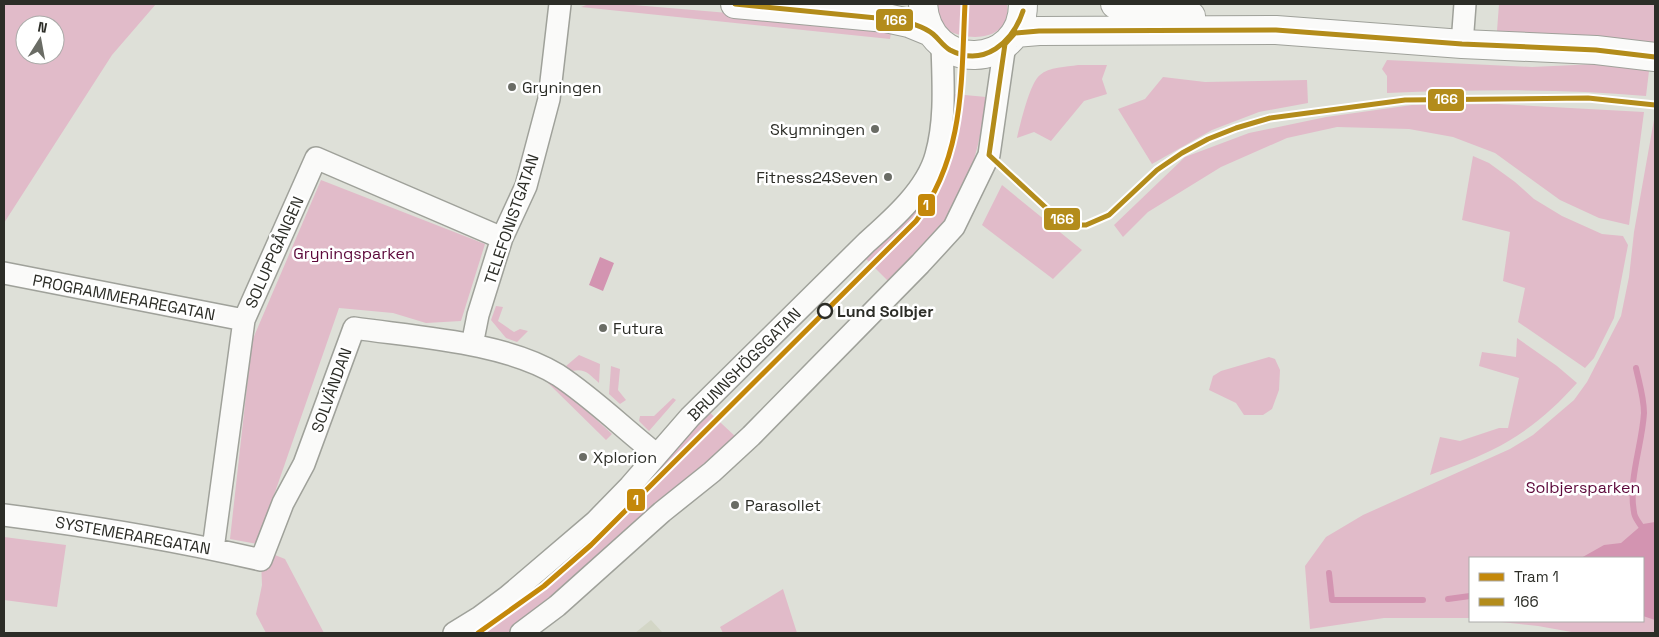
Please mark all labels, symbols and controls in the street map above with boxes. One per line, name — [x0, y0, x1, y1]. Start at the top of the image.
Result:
line badge: 166 — [875, 8, 914, 32]
text: 166 — [883, 11, 907, 29]
north arrow — [15, 15, 65, 65]
text: N — [36, 18, 49, 37]
place label: Gryningen — [522, 77, 601, 98]
marker: Gryningen — [506, 81, 518, 93]
line badge: 166 — [1427, 88, 1465, 112]
text: 166 — [1434, 90, 1458, 108]
place label: Skymningen — [770, 119, 865, 140]
marker: Skymningen — [869, 123, 881, 135]
street label: TELEFONISTGATAN — [479, 151, 544, 287]
place label: Fitness24Seven — [756, 167, 878, 188]
marker: Fitness24Seven — [882, 171, 894, 183]
street label: SOLUPPGÅNGEN — [240, 193, 309, 311]
line badge: 1 — [917, 193, 936, 217]
text: 1 — [923, 196, 929, 214]
line badge: 166 — [1043, 207, 1081, 231]
text: 166 — [1050, 210, 1074, 228]
park label: Gryningsparken — [293, 243, 415, 264]
street label: PROGRAMMERAREGATAN — [31, 269, 217, 325]
place label: Lund Solbjer — [837, 301, 933, 322]
street label: BRUNNSHÖGSGATAN — [683, 303, 806, 426]
marker: Lund Solbjer — [817, 303, 833, 319]
place label: Futura — [613, 318, 664, 339]
marker: Futura — [597, 322, 609, 334]
street label: SOLVÄNDAN — [306, 345, 357, 436]
place label: Xplorion — [593, 447, 657, 468]
marker: Xplorion — [577, 451, 589, 463]
park label: Solbjersparken — [1526, 477, 1640, 498]
line badge: 1 — [626, 488, 646, 512]
text: 1 — [633, 491, 639, 509]
place label: Parasollet — [745, 495, 821, 516]
marker: Parasollet — [729, 499, 741, 511]
street label: SYSTEMERAREGATAN — [54, 512, 212, 559]
legend — [1469, 557, 1644, 622]
text: Tram 1 — [1514, 567, 1559, 586]
text: 166 — [1514, 592, 1539, 611]

